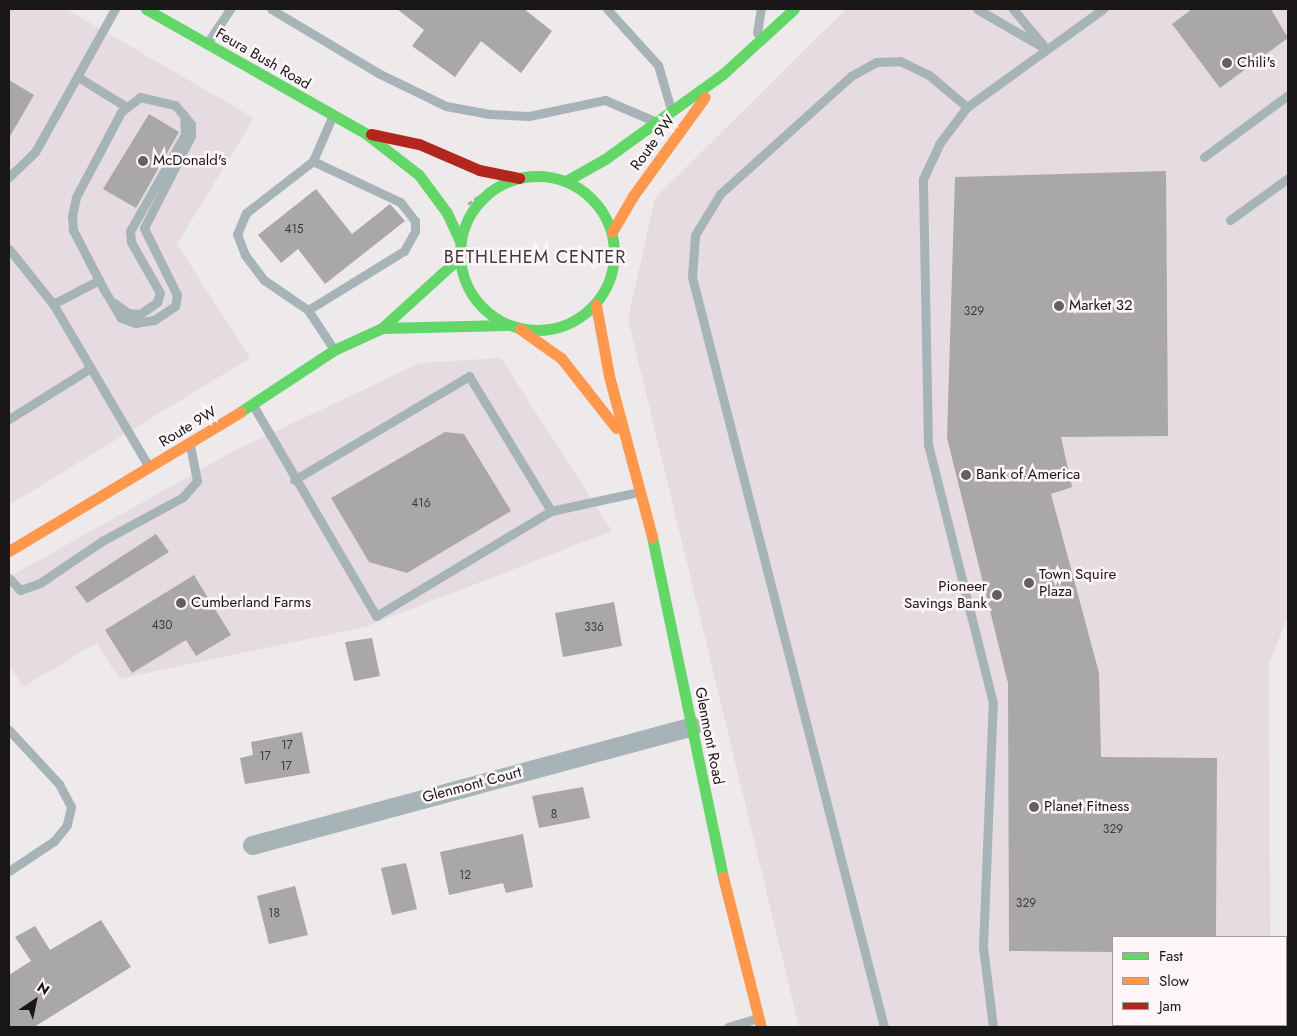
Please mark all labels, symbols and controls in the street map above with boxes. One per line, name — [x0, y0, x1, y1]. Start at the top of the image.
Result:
street label: Feura Bush Road — [212, 25, 314, 93]
place label: Chili's — [1237, 54, 1275, 72]
marker: Chili's — [1221, 57, 1233, 69]
street label: Route 9W — [627, 112, 679, 174]
place label: McDonald's — [153, 152, 227, 170]
marker: McDonald's — [137, 155, 149, 167]
house number: 415 — [284, 223, 304, 237]
district label: BETHLEHEM CENTER — [442, 246, 628, 268]
place label: Market 32 — [1069, 297, 1132, 315]
marker: Market 32 — [1053, 300, 1065, 312]
house number: 329 — [964, 305, 984, 319]
street label: Route 9W — [156, 403, 220, 451]
place label: Bank of America — [976, 466, 1080, 484]
marker: Bank of America — [960, 469, 972, 481]
house number: 416 — [411, 497, 431, 511]
place label: Town Squire Plaza — [1039, 565, 1116, 600]
place label: Pioneer Savings Bank — [904, 577, 987, 612]
marker: Town Squire Plaza — [1023, 577, 1035, 589]
marker: Pioneer Savings Bank — [991, 589, 1003, 601]
place label: Cumberland Farms — [191, 594, 311, 612]
marker: Cumberland Farms — [175, 597, 187, 609]
house number: 430 — [152, 619, 172, 633]
house number: 336 — [584, 621, 604, 635]
street label: Glenmont Road — [691, 686, 727, 786]
house number: 17 — [281, 739, 293, 753]
house number: 17 — [259, 750, 271, 764]
house number: 17 — [280, 760, 292, 774]
street label: Glenmont Court — [421, 763, 523, 807]
place label: Planet Fitness — [1044, 798, 1129, 816]
marker: Planet Fitness — [1028, 801, 1040, 813]
house number: 8 — [551, 808, 557, 822]
house number: 329 — [1103, 823, 1123, 837]
house number: 12 — [459, 869, 471, 883]
house number: 329 — [1016, 897, 1036, 911]
house number: 18 — [268, 907, 280, 921]
legend — [1112, 936, 1287, 1026]
text: Fast — [1159, 945, 1183, 967]
text: Slow — [1159, 970, 1189, 992]
north arrow — [10, 976, 60, 1026]
text: N — [33, 977, 54, 1000]
text: Jam — [1159, 995, 1182, 1017]

